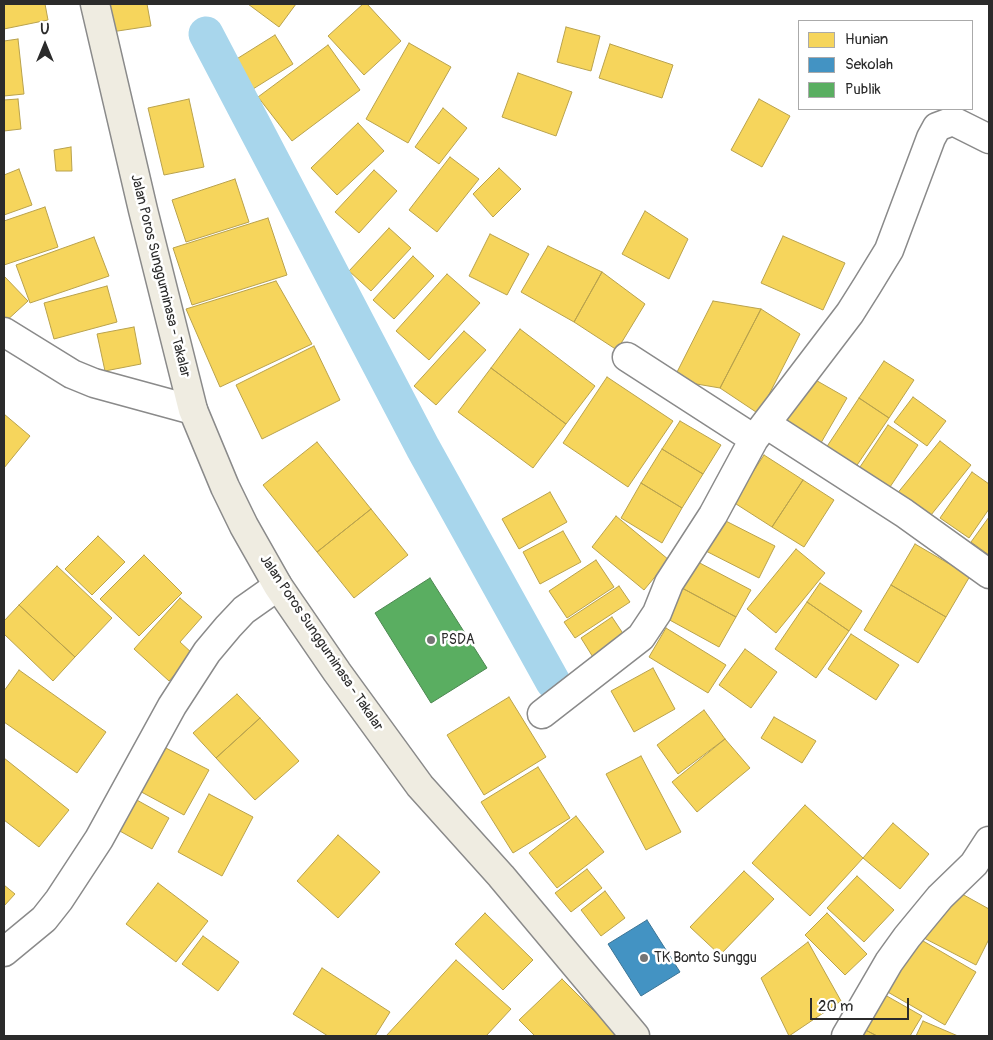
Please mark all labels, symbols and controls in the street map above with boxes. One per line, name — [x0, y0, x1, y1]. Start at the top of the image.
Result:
north arrow — [20, 20, 70, 70]
legend — [798, 20, 973, 110]
text: U — [40, 21, 50, 38]
text: Hunian — [845, 30, 888, 49]
text: Sekolah — [845, 55, 893, 74]
text: Publik — [845, 80, 881, 99]
street label: Jalan Poros Sungguminasa - Takalar — [127, 173, 193, 379]
street label: Jalan Poros Sungguminasa - Takalar — [256, 552, 386, 734]
place label: PSDA — [441, 632, 475, 648]
marker: PSDA — [425, 634, 437, 646]
place label: TK Bonto Sunggu — [654, 950, 757, 966]
marker: TK Bonto Sunggu — [638, 952, 650, 964]
scale bar — [813, 988, 912, 1020]
text: 20 m — [818, 997, 853, 1016]

